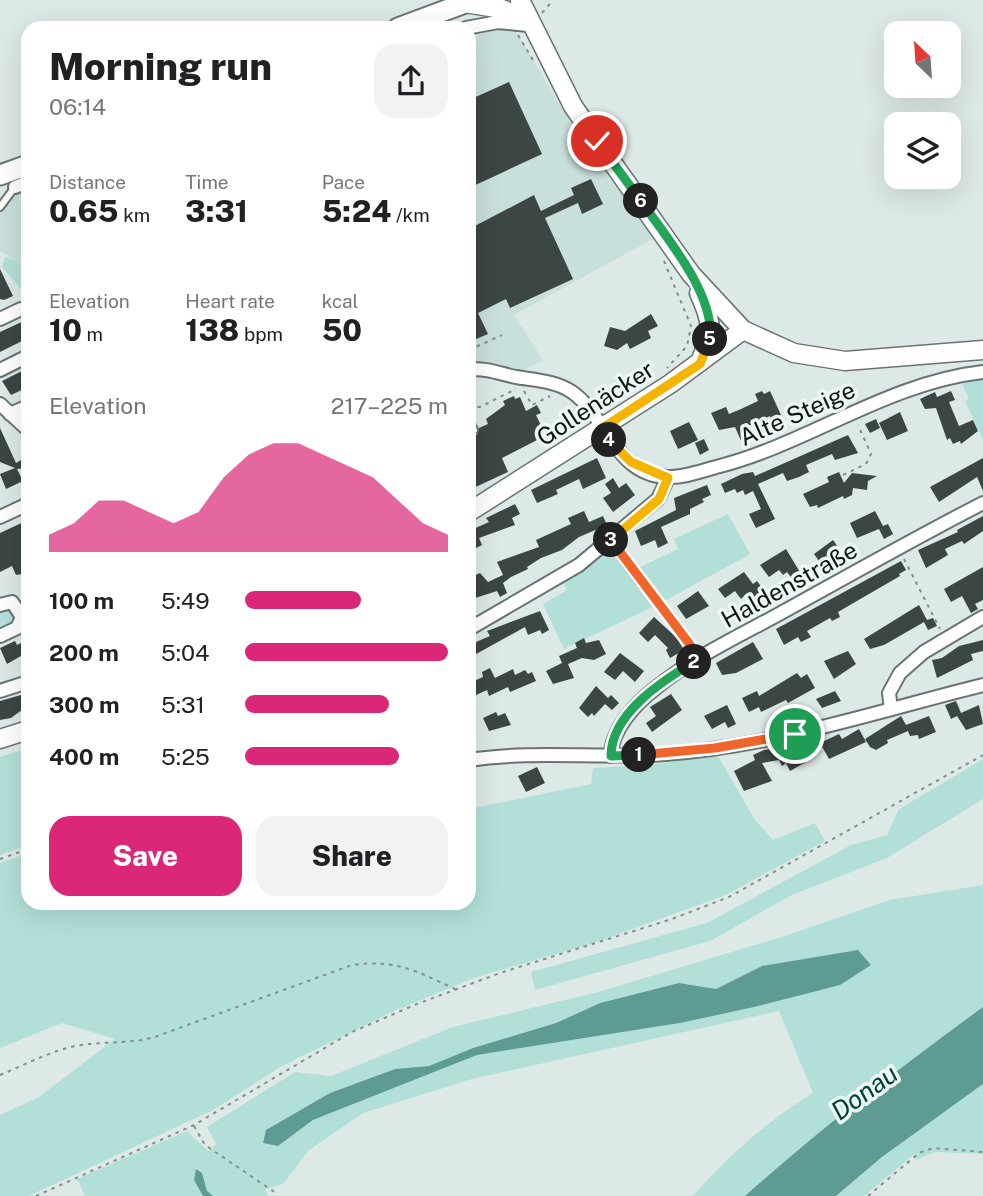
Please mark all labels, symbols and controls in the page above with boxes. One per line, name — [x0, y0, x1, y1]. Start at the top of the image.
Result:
north arrow — [884, 21, 961, 98]
map controls — [884, 21, 961, 189]
text: Morning run — [49, 44, 272, 89]
button: share — [374, 44, 448, 118]
text: 06:14 — [49, 93, 106, 120]
pin — [567, 111, 627, 171]
button: layers — [884, 112, 961, 189]
icon: check — [578, 122, 616, 160]
text: Distance — [49, 171, 126, 193]
text: Time — [185, 171, 229, 193]
text: Pace — [322, 171, 365, 193]
pin: 6 — [624, 184, 658, 218]
text: 6 — [634, 189, 647, 211]
text: 0.65 — [49, 193, 119, 229]
text: 3:31 — [185, 193, 248, 229]
text: 5:24 — [322, 193, 391, 229]
text: km — [119, 204, 150, 226]
text: /km — [391, 204, 430, 226]
text: Elevation — [49, 290, 130, 312]
text: Heart rate — [185, 290, 275, 312]
text: kcal — [322, 290, 358, 312]
text: 10 — [49, 312, 82, 348]
text: 138 — [185, 312, 239, 348]
text: 50 — [322, 312, 362, 348]
pin: 5 — [692, 322, 728, 356]
text: m — [82, 323, 103, 345]
text: bpm — [239, 323, 283, 345]
text: 5 — [703, 327, 716, 349]
street label: Gollenäcker — [531, 355, 659, 451]
street label: Alte Steige — [735, 375, 859, 451]
text: Elevation — [49, 392, 147, 419]
text: 217–225 m — [331, 392, 448, 419]
pin: 4 — [592, 422, 626, 458]
text: 4 — [602, 428, 615, 450]
pin: 3 — [594, 522, 628, 558]
text: 3 — [604, 528, 617, 550]
street label: Haldenstraße — [716, 535, 862, 633]
text: 100 m — [49, 587, 114, 614]
text: 5:49 — [161, 587, 210, 614]
text: 200 m — [49, 639, 119, 666]
text: 5:04 — [161, 639, 209, 666]
pin: 2 — [676, 644, 712, 680]
text: 2 — [687, 650, 700, 672]
text: 300 m — [49, 691, 120, 718]
text: 5:31 — [161, 691, 205, 718]
pin — [765, 704, 825, 764]
icon: arrive — [776, 715, 814, 753]
pin: 1 — [622, 738, 656, 772]
text: 400 m — [49, 743, 119, 770]
text: 5:25 — [161, 743, 210, 770]
text: 1 — [634, 743, 643, 765]
button: Save — [49, 816, 242, 896]
button: Share — [256, 816, 448, 896]
water label: Donau — [825, 1058, 903, 1126]

